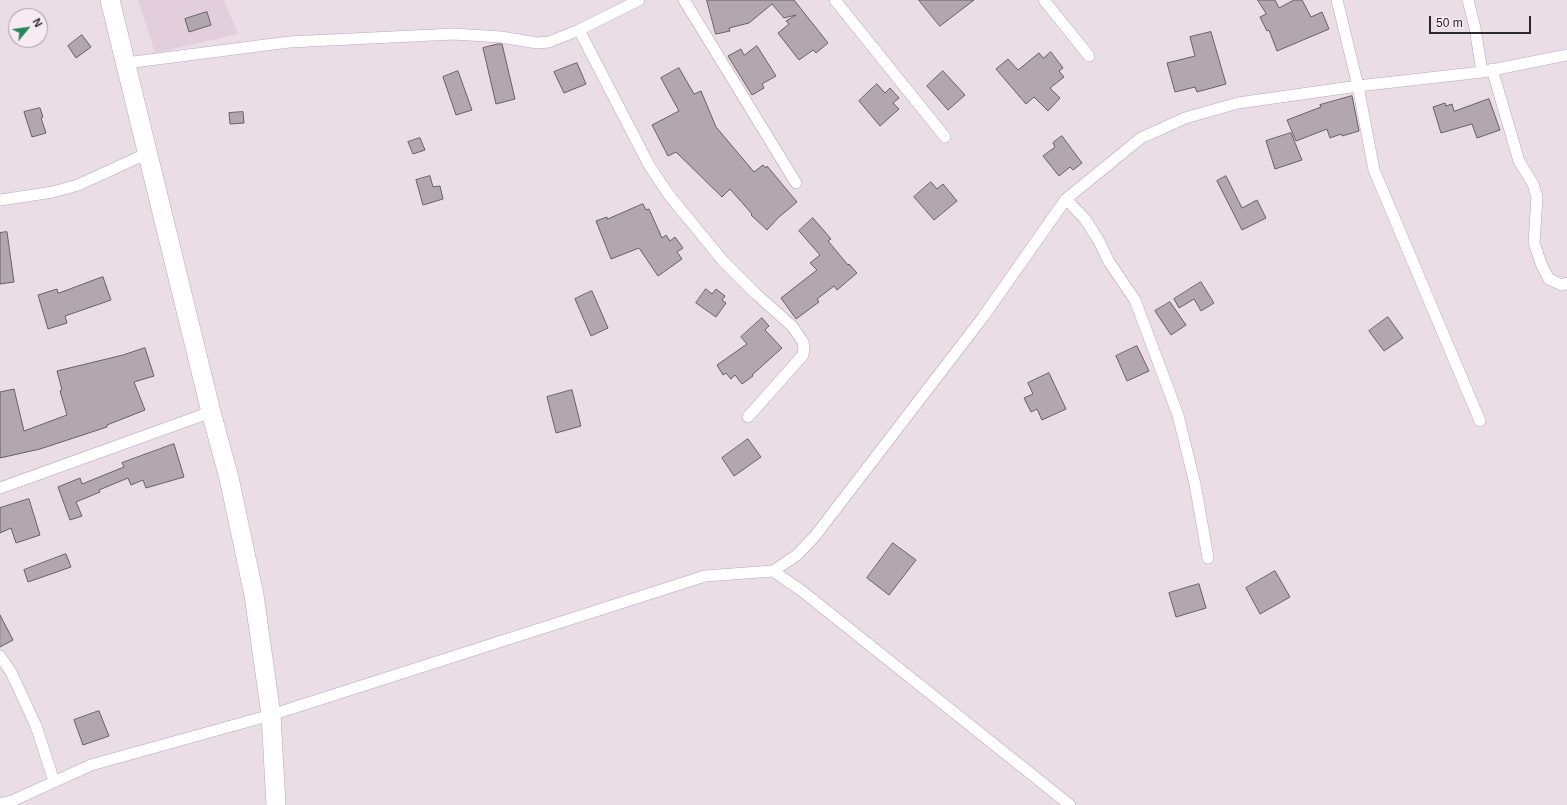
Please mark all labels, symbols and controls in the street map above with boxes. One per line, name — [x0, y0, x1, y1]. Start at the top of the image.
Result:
north arrow — [8, 8, 48, 48]
scale bar — [1431, 8, 1533, 34]
text: N — [30, 16, 45, 29]
text: 50 m — [1436, 16, 1463, 30]

